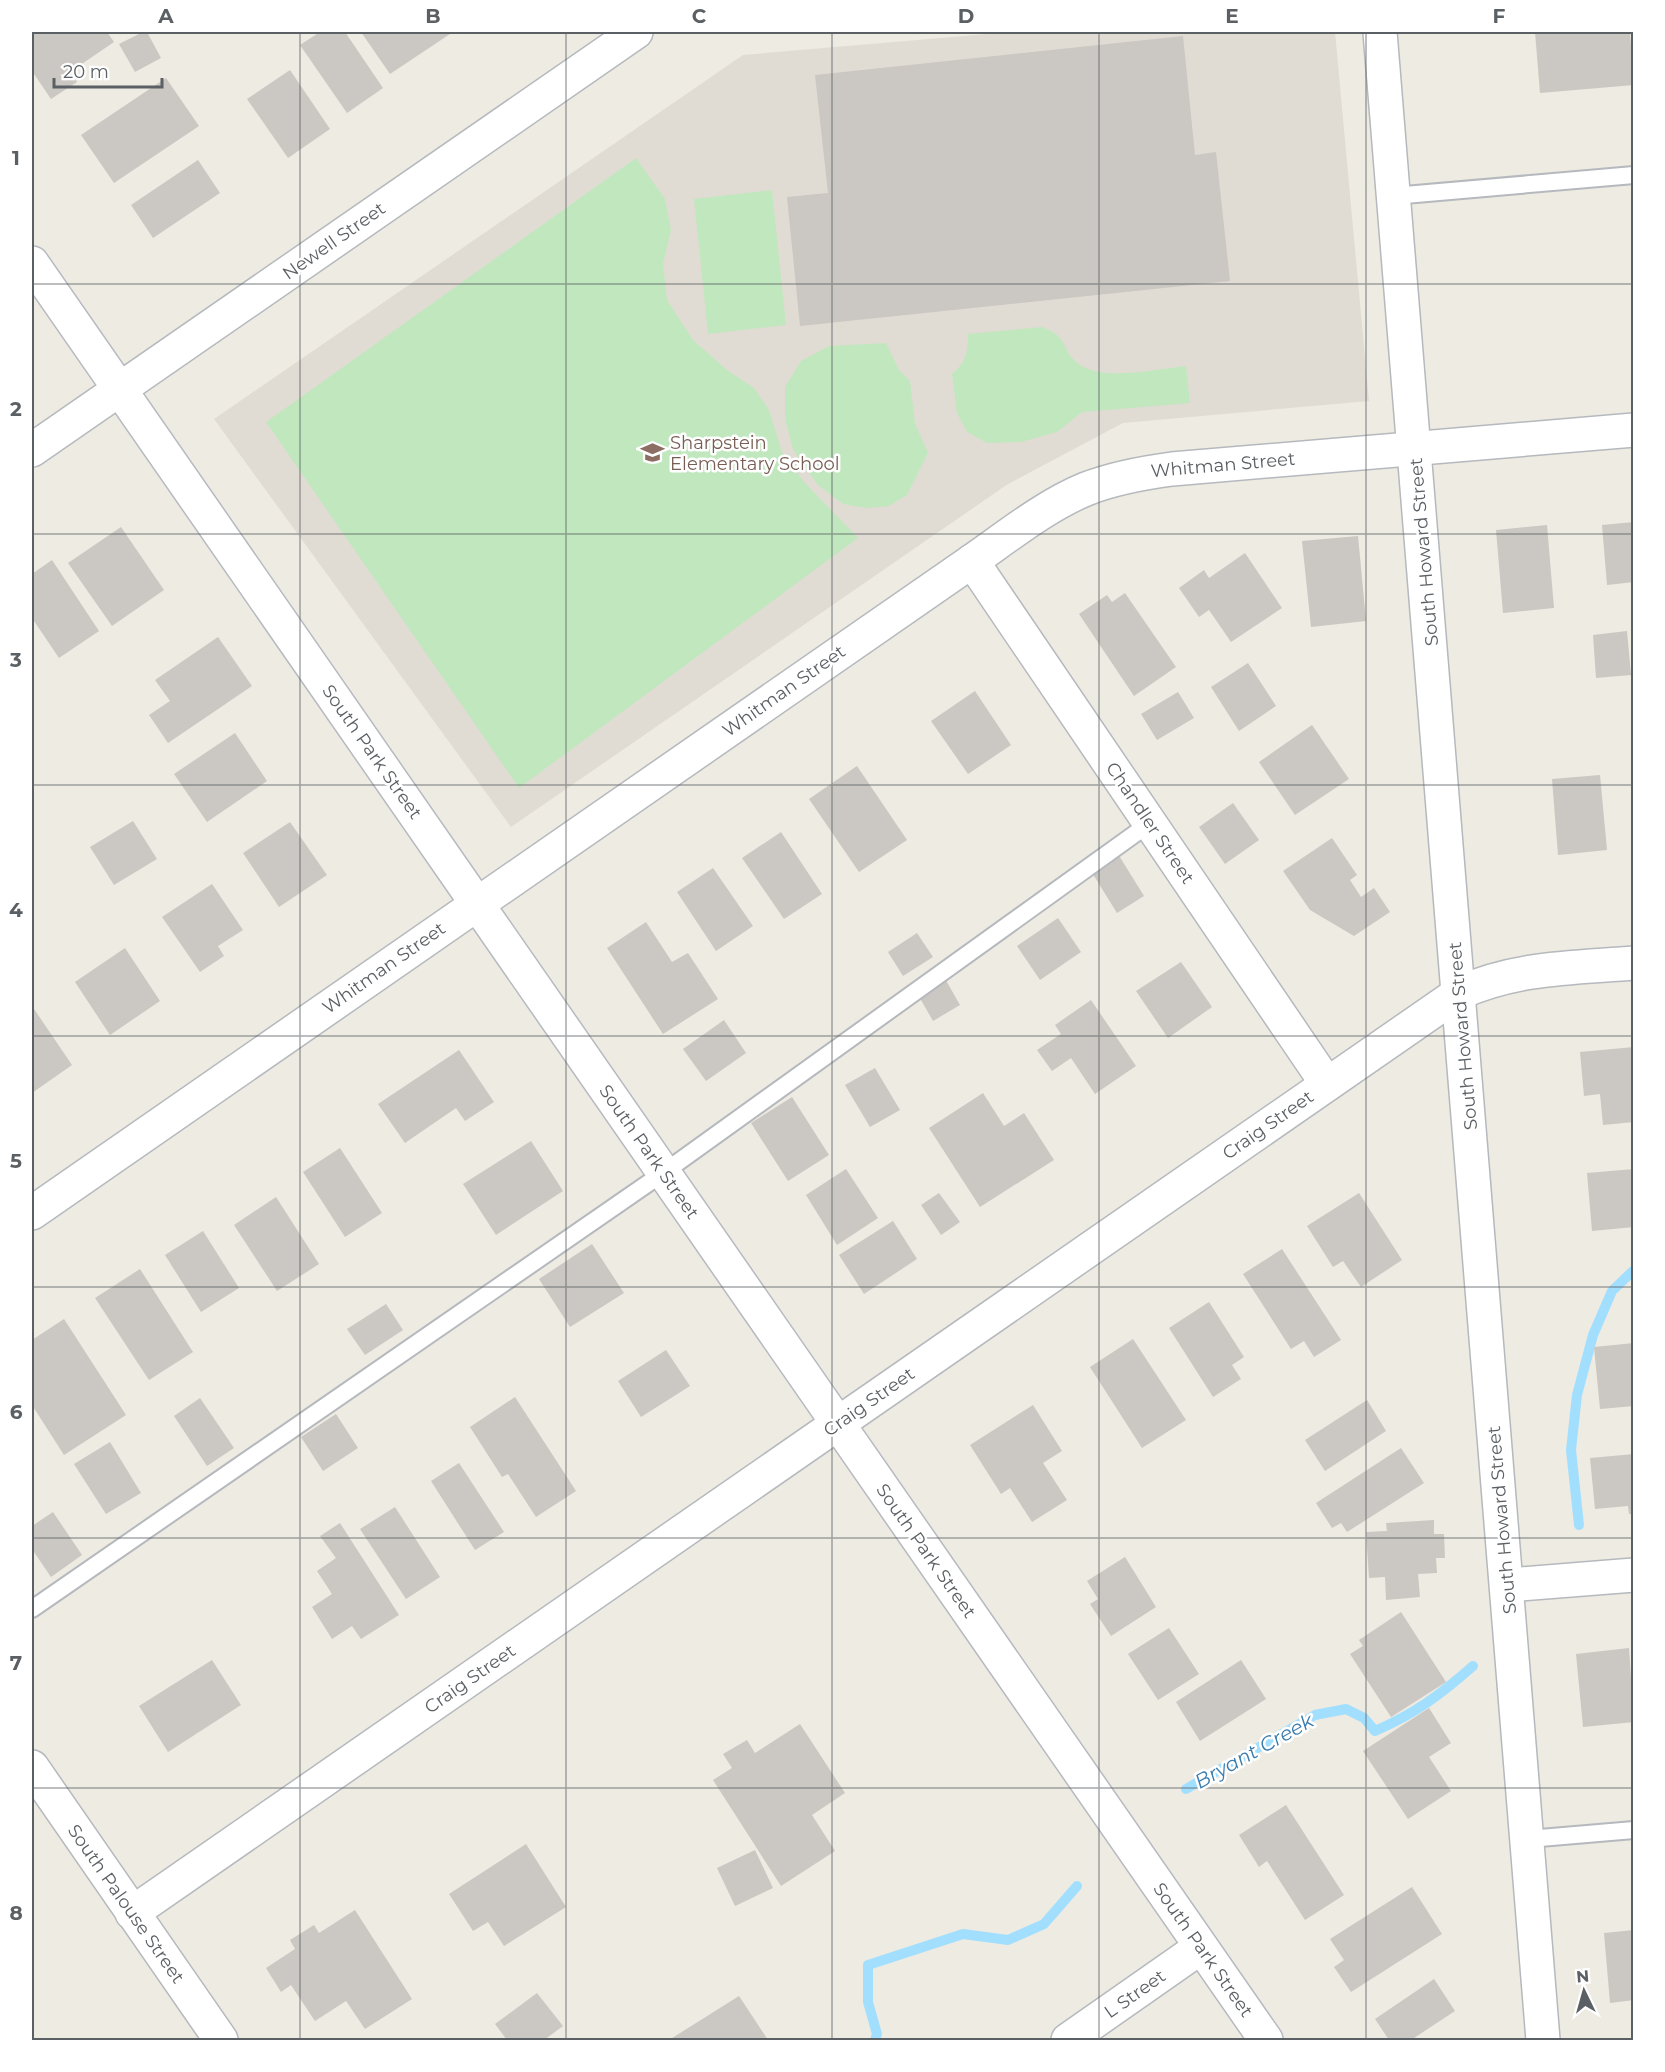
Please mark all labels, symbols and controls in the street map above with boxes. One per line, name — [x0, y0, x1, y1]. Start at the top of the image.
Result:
text: A — [157, 4, 174, 28]
text: B — [425, 4, 441, 28]
text: C — [692, 4, 707, 28]
text: D — [958, 4, 974, 28]
text: E — [1225, 4, 1239, 28]
text: F — [1493, 4, 1506, 28]
scale bar — [54, 51, 162, 89]
text: 20 m — [63, 61, 109, 83]
text: 1 — [12, 146, 20, 170]
street label: Newell Street — [278, 197, 390, 285]
text: 2 — [10, 397, 22, 421]
place label: Sharpstein Elementary School — [670, 432, 840, 475]
school or university icon: Sharpstein Elementary School — [639, 440, 665, 466]
street label: Whitman Street — [1150, 448, 1296, 482]
street label: South Howard Street — [1405, 457, 1443, 647]
street label: Whitman Street — [718, 640, 850, 742]
text: 3 — [9, 648, 22, 672]
street label: South Park Street — [317, 681, 427, 823]
street label: Chandler Street — [1101, 758, 1199, 888]
text: 4 — [9, 898, 23, 922]
street label: Whitman Street — [318, 917, 450, 1019]
street label: South Howard Street — [1444, 941, 1482, 1131]
street label: South Park Street — [594, 1081, 704, 1223]
street label: Craig Street — [1218, 1086, 1318, 1164]
text: 5 — [10, 1149, 22, 1173]
street label: Craig Street — [819, 1363, 919, 1441]
text: 6 — [10, 1400, 23, 1424]
street label: South Howard Street — [1483, 1425, 1521, 1615]
street label: South Park Street — [871, 1480, 981, 1622]
street label: Craig Street — [420, 1640, 520, 1718]
text: 7 — [10, 1651, 22, 1675]
water label: Bryant Creek — [1190, 1708, 1319, 1794]
street label: South Palouse Street — [63, 1820, 189, 1988]
street label: South Park Street — [1148, 1879, 1258, 2021]
text: 8 — [9, 1901, 23, 1925]
north arrow — [1554, 1961, 1614, 2021]
street label: L Street — [1100, 1965, 1170, 2023]
text: N — [1575, 1967, 1590, 1987]

